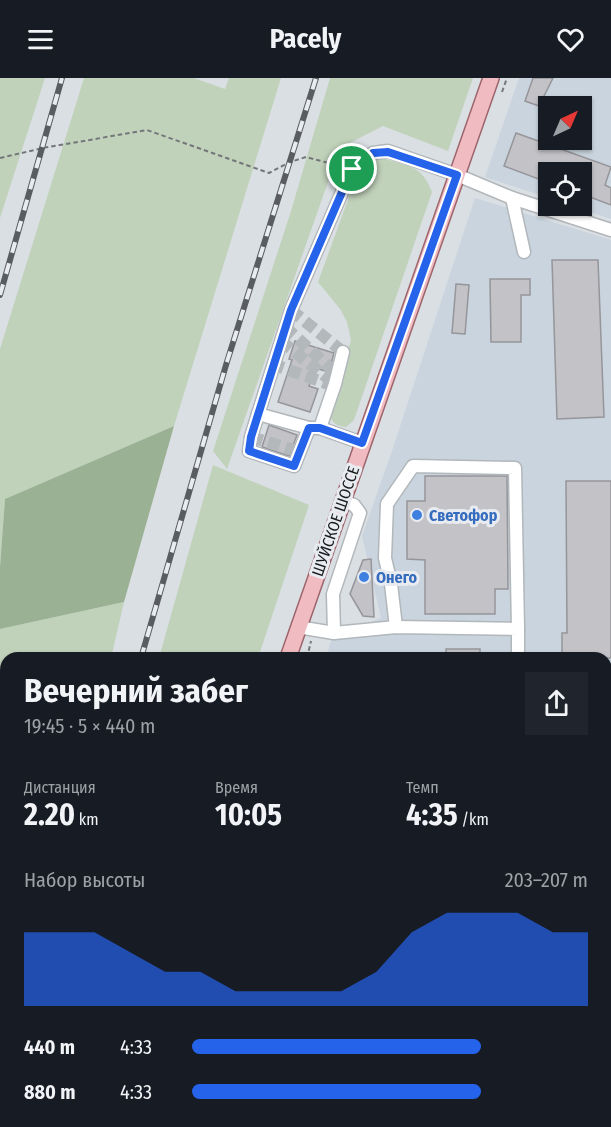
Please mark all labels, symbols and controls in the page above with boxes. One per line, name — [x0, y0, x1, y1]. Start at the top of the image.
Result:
icon: menu — [24, 23, 57, 56]
text: Pacely — [270, 23, 341, 55]
icon: heart — [554, 23, 587, 56]
north arrow — [538, 96, 592, 150]
map controls — [538, 96, 592, 216]
pin — [326, 143, 377, 194]
icon: arrive — [335, 152, 368, 185]
button: locate — [538, 162, 592, 216]
street label: ШУЙСКОЕ ШОССЕ — [308, 464, 363, 579]
place label: Светофор — [429, 506, 498, 525]
marker: Светофор — [410, 508, 424, 522]
place label: Онего — [376, 568, 418, 587]
marker: Онего — [357, 570, 371, 584]
text: Вечерний забег — [24, 671, 248, 711]
button: share — [525, 672, 588, 735]
text: 19:45 · 5 × 440 m — [24, 714, 155, 738]
text: Дистанция — [24, 778, 96, 797]
text: Время — [215, 778, 258, 797]
text: Темп — [406, 778, 439, 797]
text: 2.20 — [24, 797, 75, 833]
text: 10:05 — [215, 797, 282, 833]
text: 4:35 — [406, 797, 458, 833]
text: km — [75, 810, 99, 829]
text: /km — [458, 810, 489, 829]
text: Набор высоты — [24, 868, 145, 892]
text: 203–207 m — [505, 868, 588, 892]
text: 440 m — [24, 1035, 75, 1059]
text: 4:33 — [120, 1035, 152, 1059]
text: 880 m — [24, 1080, 75, 1104]
text: 4:33 — [120, 1080, 152, 1104]

